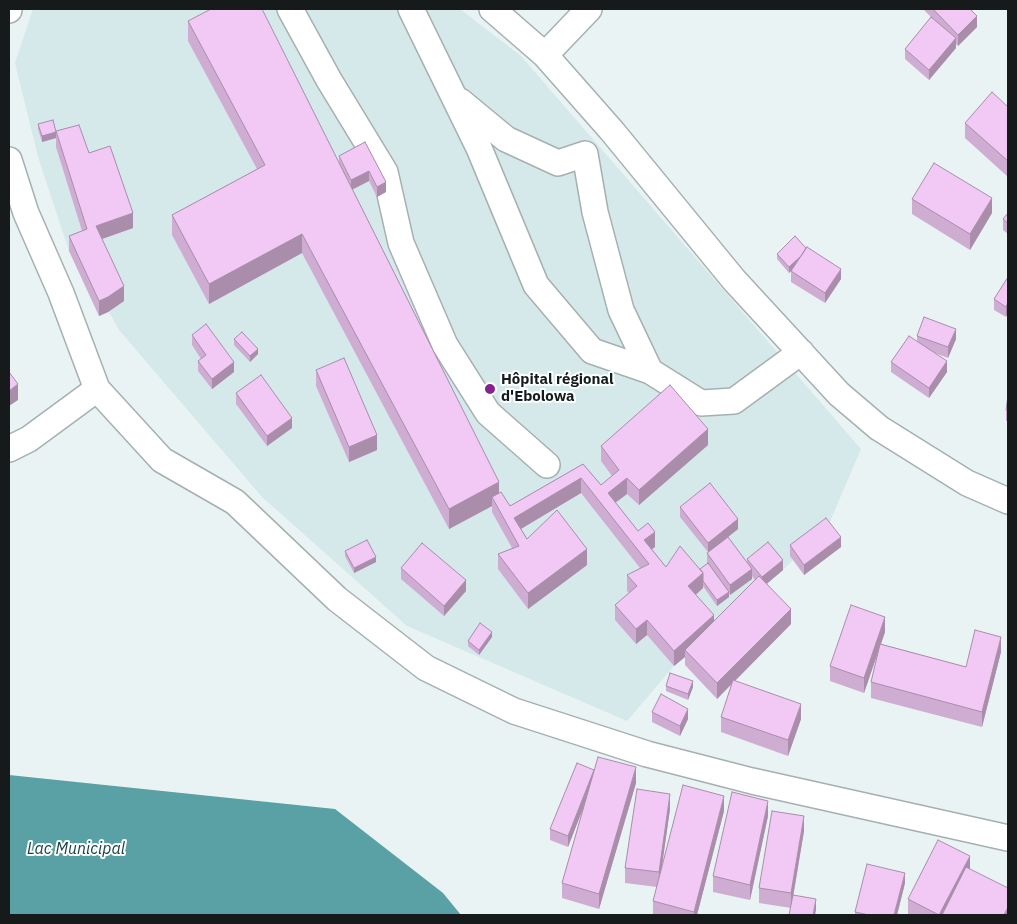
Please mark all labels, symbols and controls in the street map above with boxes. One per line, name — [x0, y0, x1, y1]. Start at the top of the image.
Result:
place label: Hôpital régional d'Ebolowa — [501, 371, 614, 406]
marker: Hôpital régional d'Ebolowa — [483, 382, 497, 396]
water label: Lac Municipal — [27, 839, 125, 859]

